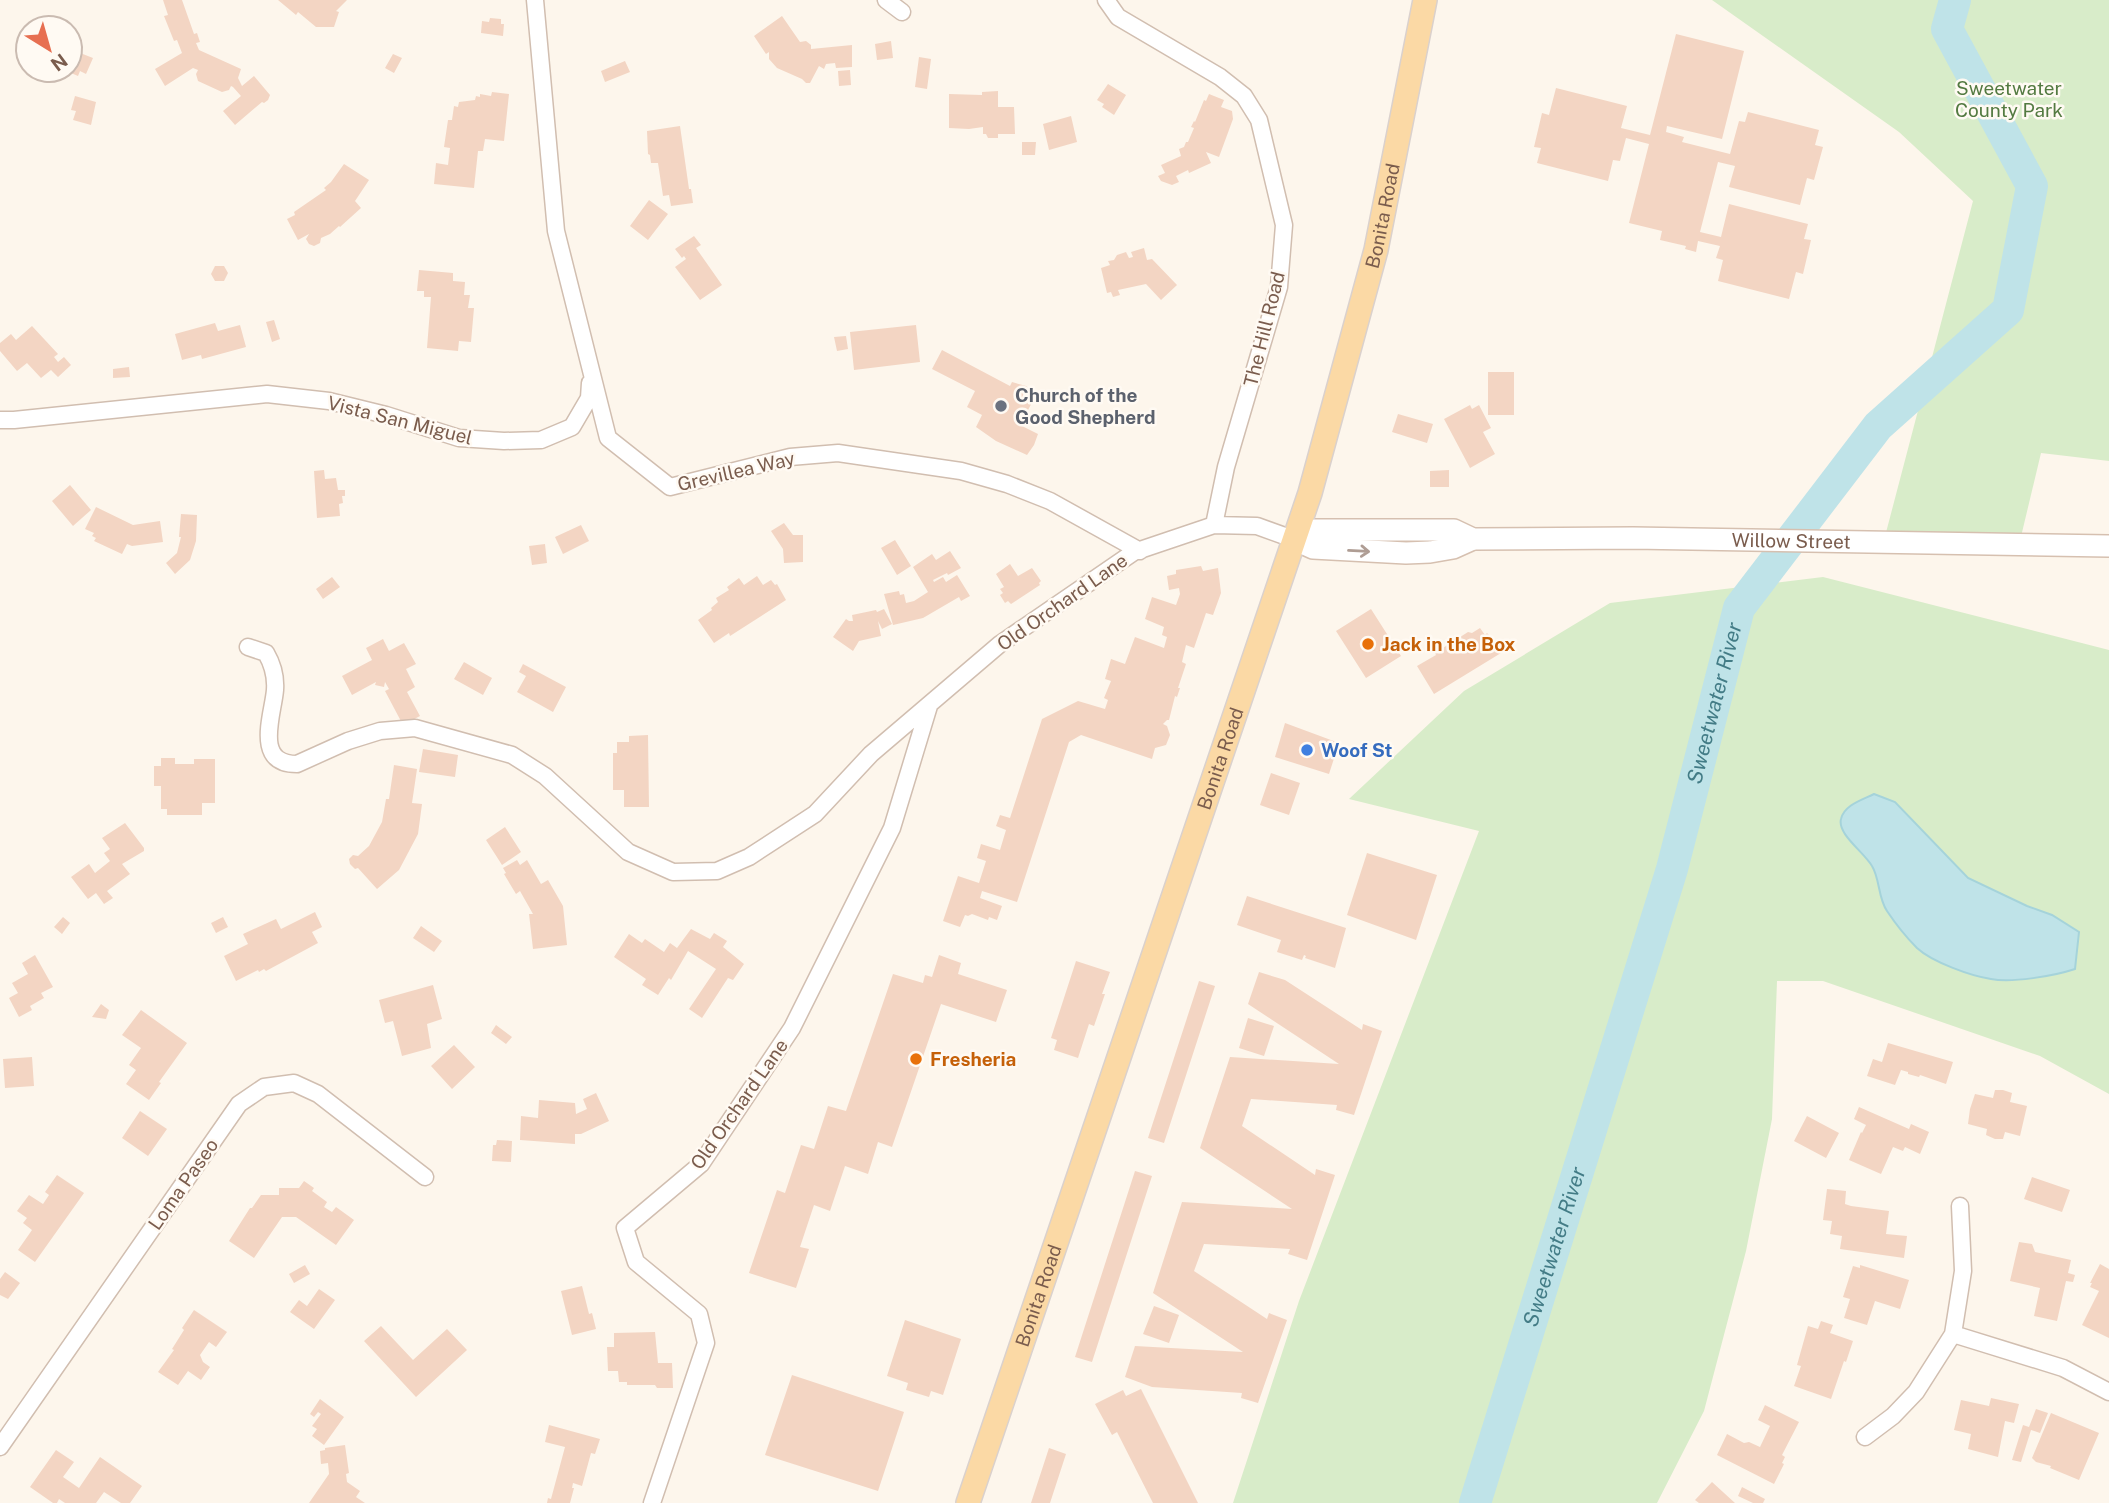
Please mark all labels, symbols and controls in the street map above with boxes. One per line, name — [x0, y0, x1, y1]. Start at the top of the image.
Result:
north arrow — [14, 14, 84, 84]
text: N — [47, 49, 72, 76]
park label: Sweetwater County Park — [1955, 77, 2063, 121]
street label: Bonita Road — [1361, 161, 1404, 271]
street label: The Hill Road — [1239, 269, 1289, 389]
place label: Church of the Good Shepherd — [1015, 384, 1156, 428]
street label: Vista San Miguel — [325, 391, 475, 449]
marker: Church of the Good Shepherd — [993, 398, 1009, 414]
street label: Grevillea Way — [675, 447, 797, 495]
street label: Willow Street — [1731, 529, 1851, 553]
one-way arrow — [1347, 544, 1370, 557]
street label: Old Orchard Lane — [993, 549, 1131, 655]
water label: Sweetwater River — [1681, 619, 1747, 787]
place label: Jack in the Box — [1382, 633, 1516, 655]
marker: Jack in the Box — [1360, 636, 1376, 652]
street label: Bonita Road — [1193, 704, 1248, 813]
place label: Woof St — [1321, 739, 1393, 761]
marker: Woof St — [1299, 742, 1315, 758]
street label: Old Orchard Lane — [686, 1035, 792, 1173]
place label: Fresheria — [930, 1048, 1016, 1070]
marker: Fresheria — [908, 1051, 924, 1067]
street label: Loma Paseo — [143, 1134, 223, 1234]
water label: Sweetwater River — [1518, 1163, 1591, 1330]
street label: Bonita Road — [1011, 1241, 1066, 1350]

